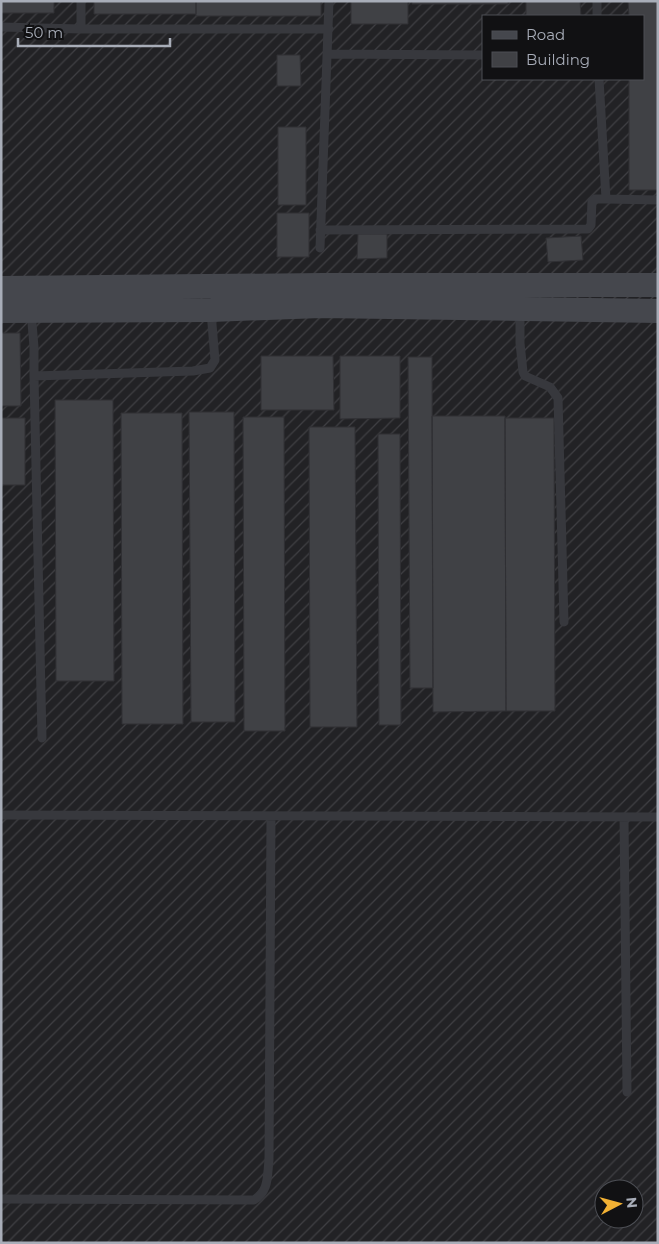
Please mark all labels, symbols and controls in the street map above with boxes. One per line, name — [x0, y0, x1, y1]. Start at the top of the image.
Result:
scale bar — [18, 15, 170, 47]
legend — [482, 15, 644, 80]
text: 50 m — [25, 23, 63, 42]
text: Road — [526, 25, 565, 44]
text: Building — [526, 50, 590, 69]
north arrow — [594, 1179, 644, 1229]
text: N — [622, 1196, 641, 1209]

